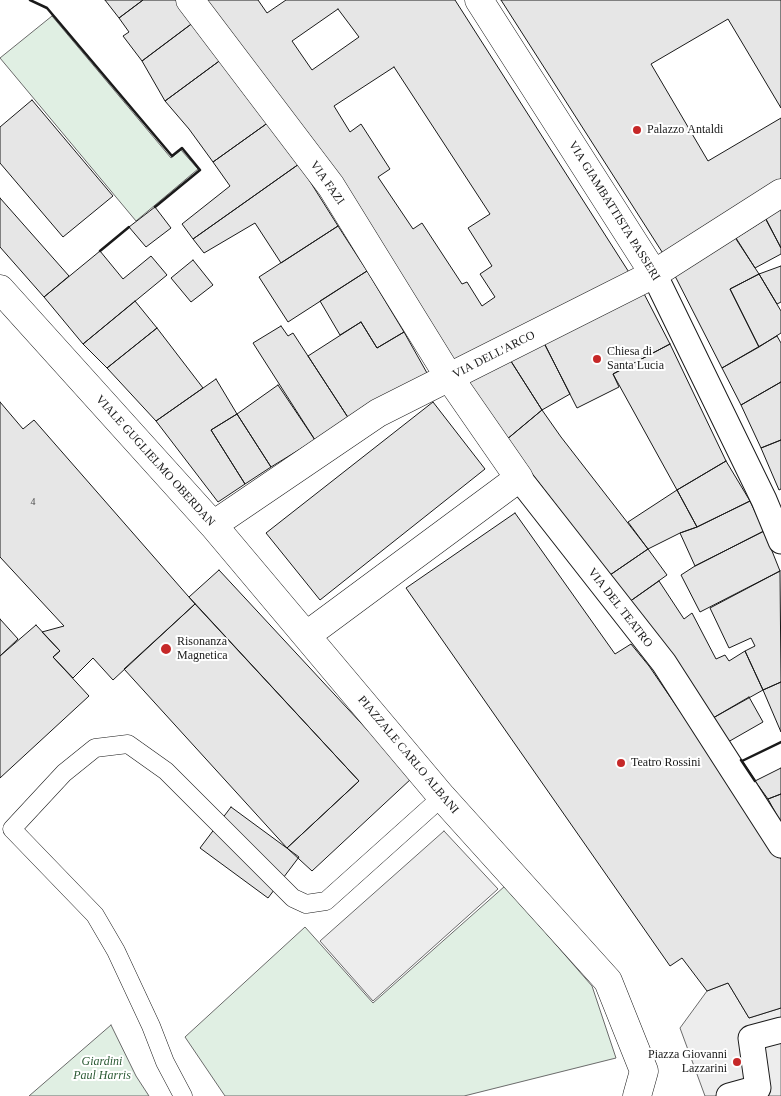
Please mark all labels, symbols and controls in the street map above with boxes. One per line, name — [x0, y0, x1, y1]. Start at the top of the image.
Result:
place label: Palazzo Antaldi — [647, 123, 723, 137]
marker: Palazzo Antaldi — [631, 124, 643, 136]
street label: VIA GIAMBATTISTA PASSERI — [565, 139, 663, 283]
street label: VIA FAZI — [307, 158, 347, 208]
street label: VIA DELL'ARCO — [450, 328, 538, 382]
place label: Chiesa di Santa Lucia — [607, 345, 664, 373]
marker: Chiesa di Santa Lucia — [591, 353, 603, 365]
street label: VIALE GUGLIELMO OBERDAN — [92, 393, 218, 529]
house number: 4 — [30, 496, 36, 508]
street label: VIA DEL TEATRO — [585, 565, 655, 651]
place label: Risonanza Magnetica — [177, 635, 228, 663]
marker: Risonanza Magnetica — [159, 642, 173, 656]
street label: PIAZZALE CARLO ALBANI — [354, 693, 462, 817]
place label: Teatro Rossini — [631, 756, 700, 770]
marker: Teatro Rossini — [615, 757, 627, 769]
place label: Piazza Giovanni Lazzarini — [648, 1048, 727, 1076]
park label: Giardini Paul Harris — [73, 1055, 131, 1083]
marker: Piazza Giovanni Lazzarini — [731, 1056, 743, 1068]

